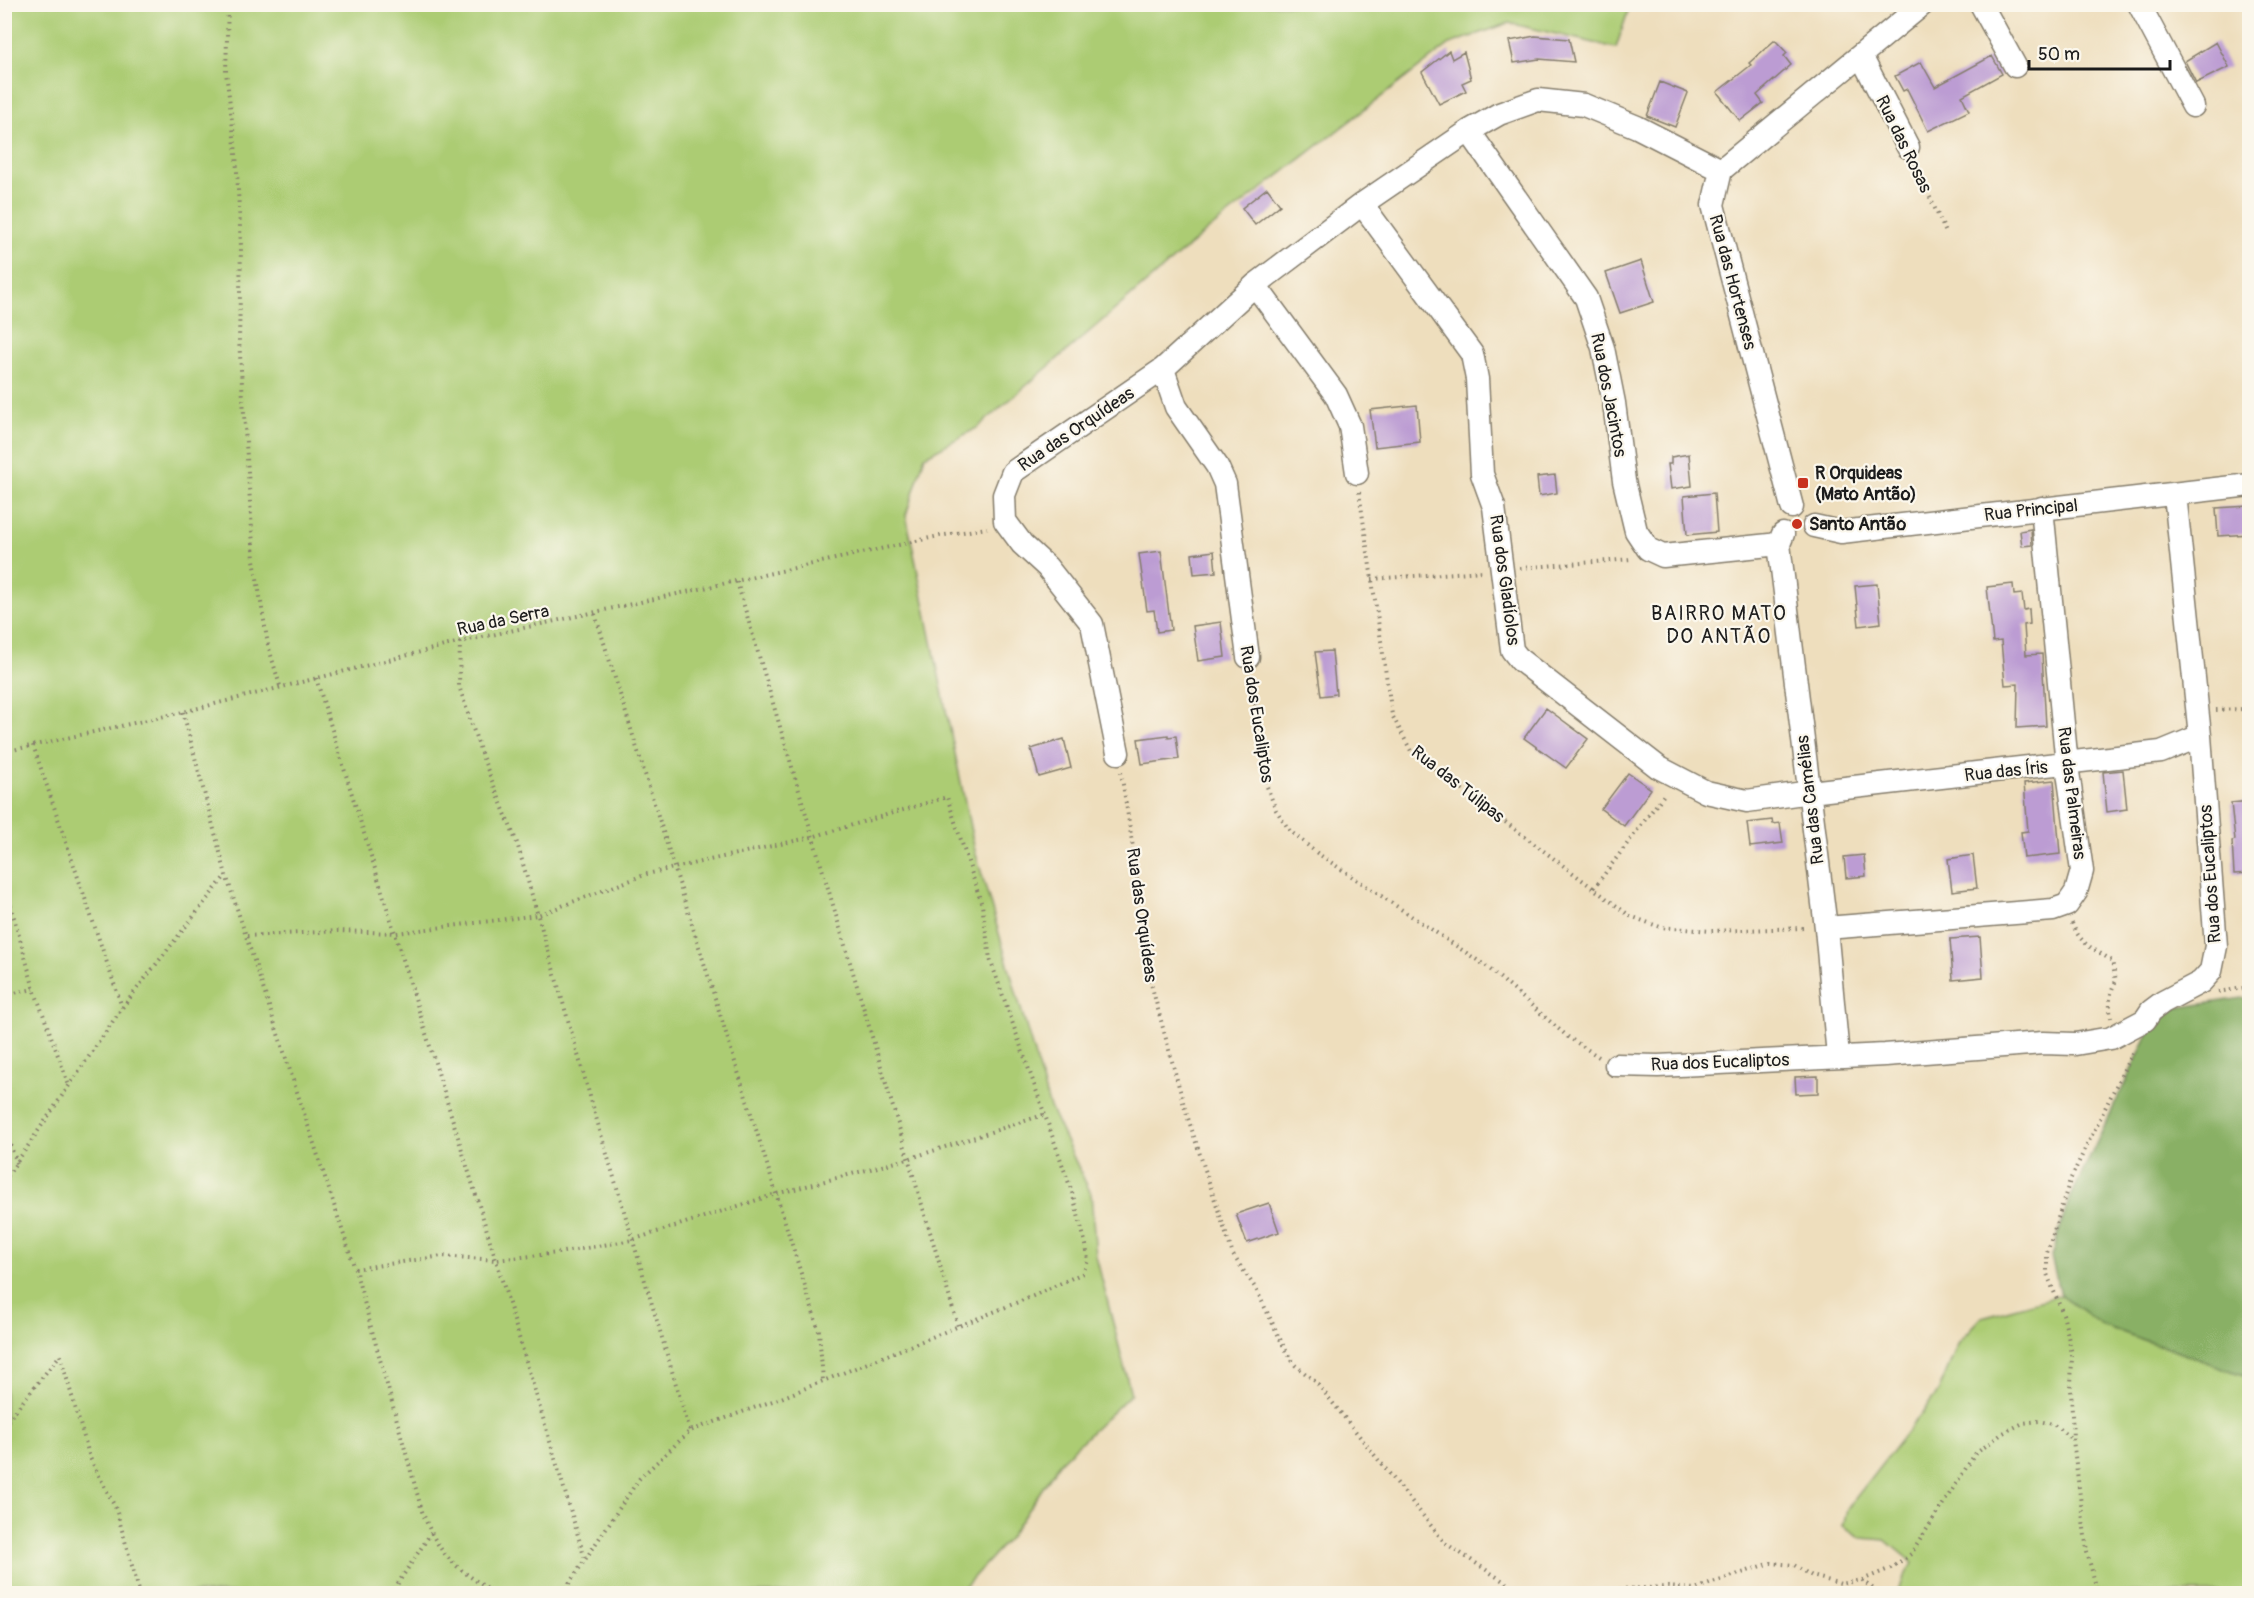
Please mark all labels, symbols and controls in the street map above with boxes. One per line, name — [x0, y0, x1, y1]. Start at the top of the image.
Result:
scale bar — [2029, 33, 2170, 71]
text: 50 m — [2038, 43, 2080, 66]
street label: Rua das Rosas — [1870, 92, 1937, 197]
street label: Rua das Hortenses — [1703, 212, 1762, 352]
street label: Rua dos Jacintos — [1585, 331, 1632, 459]
street label: Rua das Orquídeas — [1014, 382, 1139, 477]
place label: R Orquideas (Mato Antão) — [1815, 462, 1917, 506]
marker: R Orquideas (Mato Antão) — [1796, 476, 1810, 490]
street label: Rua Principal — [1983, 494, 2079, 527]
street label: Rua dos Gladíolos — [1484, 513, 1525, 647]
place label: Santo Antão — [1809, 513, 1906, 536]
marker: Santo Antão — [1790, 517, 1804, 531]
street label: Rua da Serra — [455, 600, 551, 641]
district label: BAIRRO MATO DO ANTÃO — [1651, 601, 1787, 649]
street label: Rua dos Eucaliptos — [1234, 644, 1279, 784]
street label: Rua das Palmeiras — [2052, 725, 2091, 861]
street label: Rua das Camélias — [1791, 734, 1830, 866]
street label: Rua das Túlipas — [1406, 741, 1509, 828]
street label: Rua das Íris — [1963, 756, 2049, 787]
street label: Rua dos Eucaliptos — [2194, 804, 2227, 944]
street label: Rua das Orquídeas — [1121, 846, 1162, 984]
street label: Rua dos Eucaliptos — [1650, 1049, 1790, 1076]

